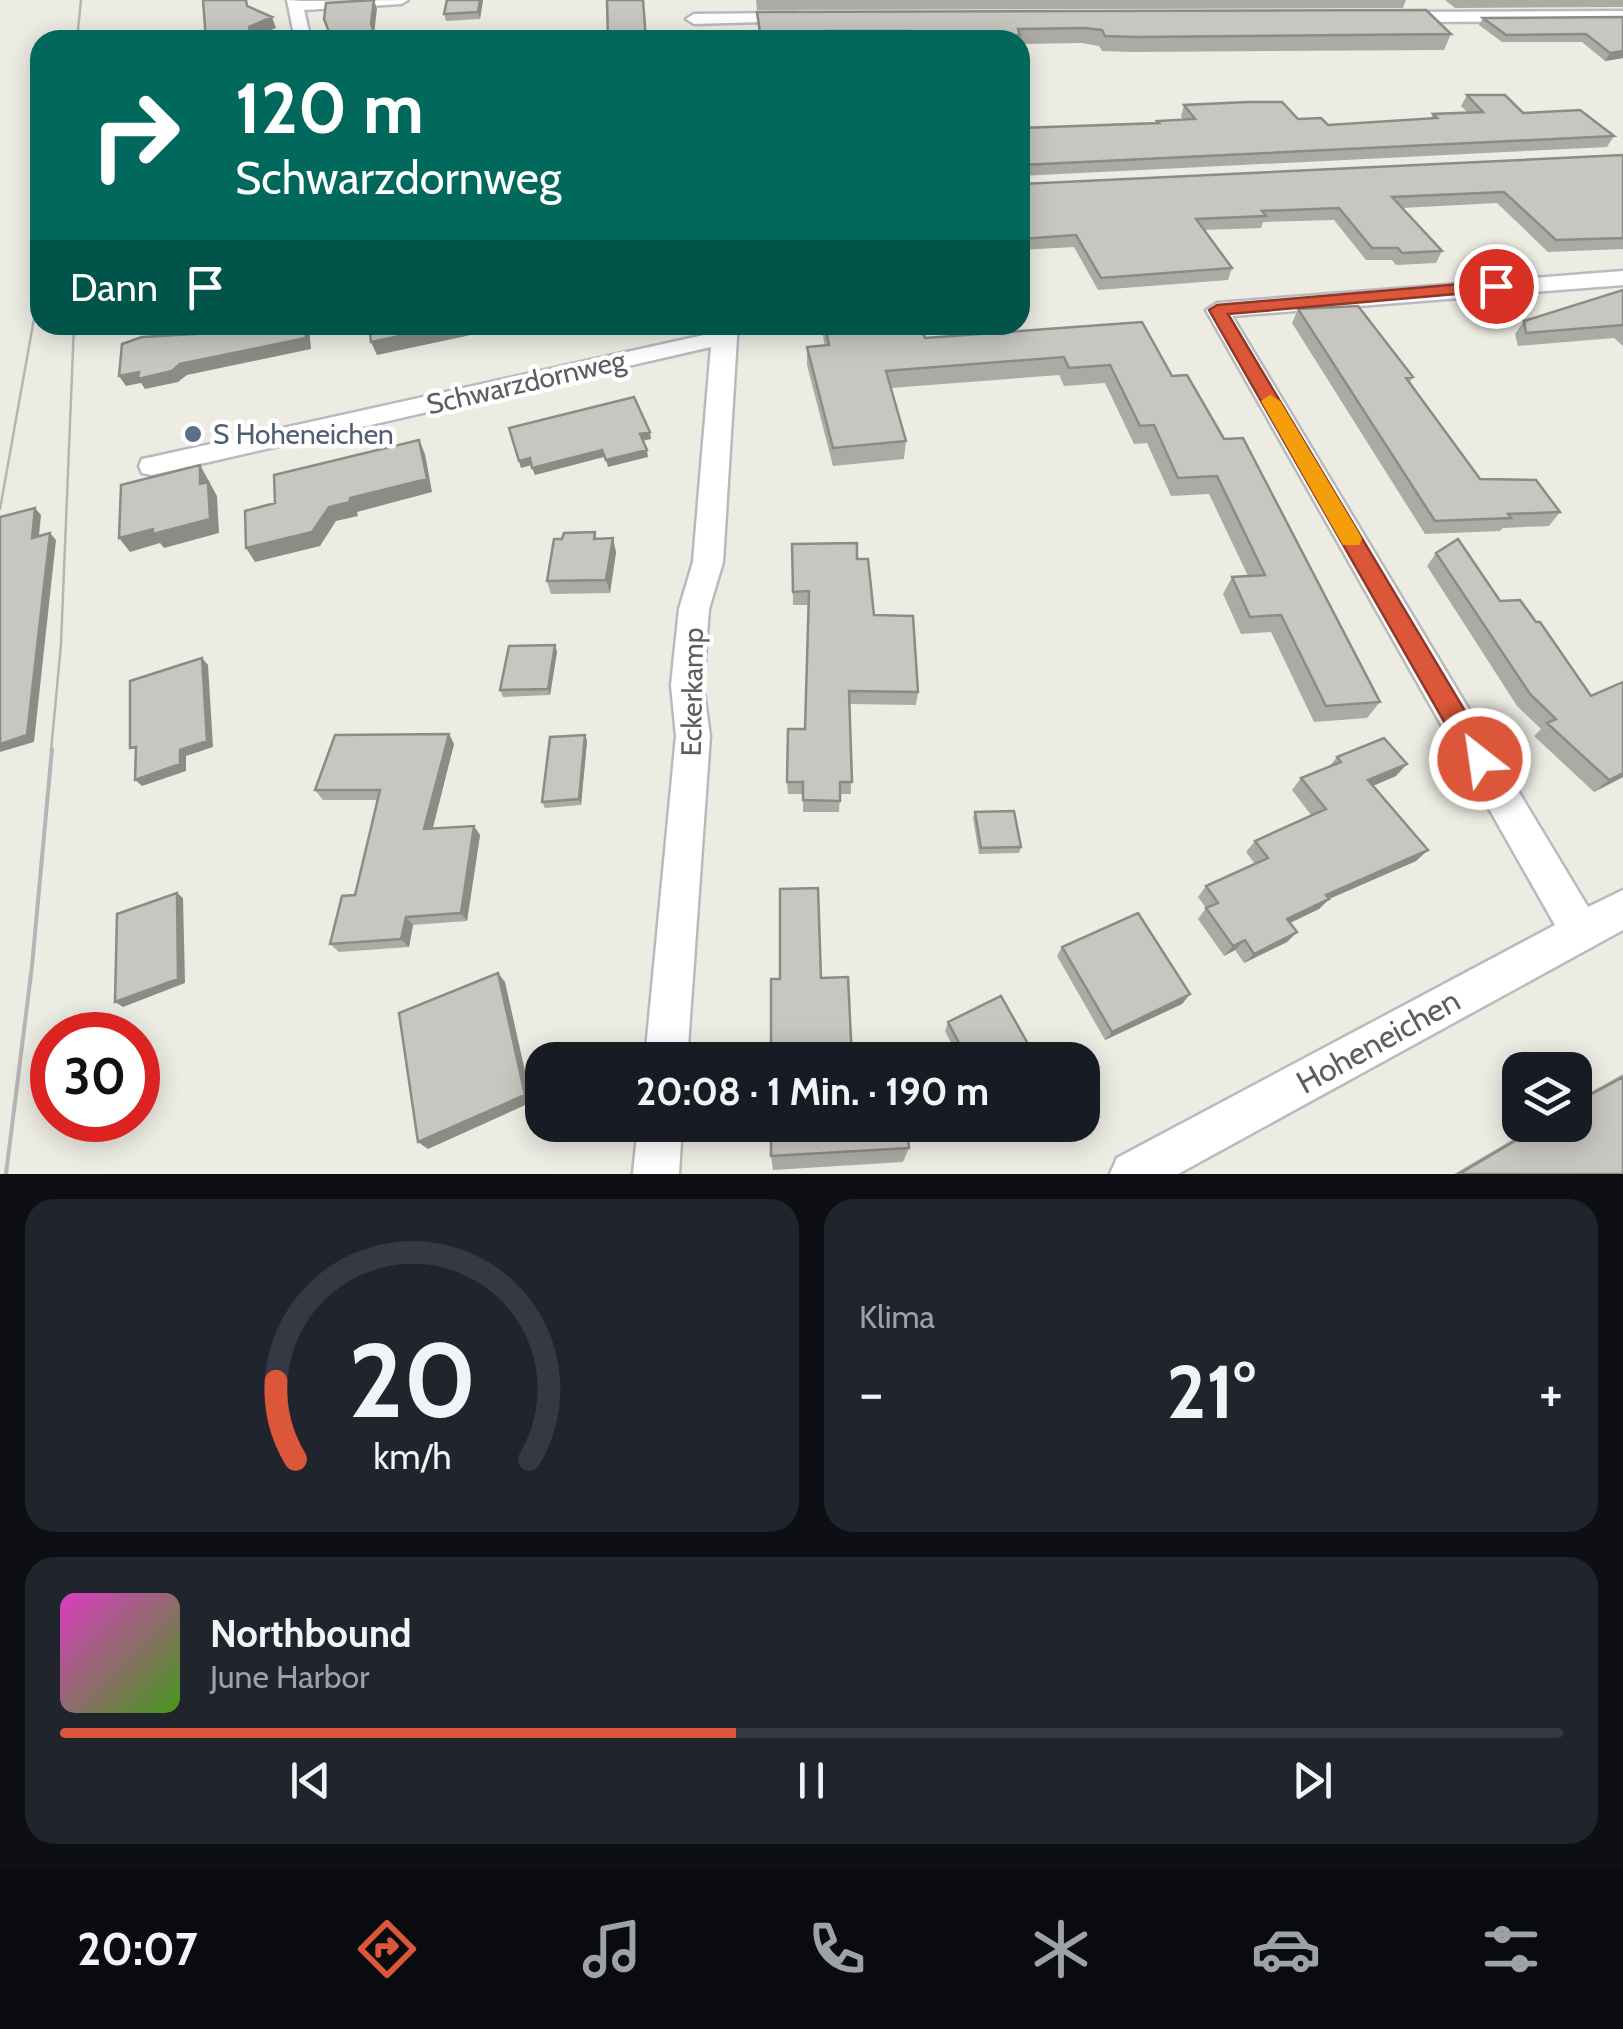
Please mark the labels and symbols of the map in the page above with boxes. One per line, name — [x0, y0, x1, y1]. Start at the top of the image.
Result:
pin — [1454, 244, 1539, 329]
street label: Schwarzdornweg — [423, 342, 630, 421]
place label: S Hoheneichen — [213, 417, 394, 451]
marker: S Hoheneichen — [182, 423, 204, 445]
street label: Eckerkamp — [674, 627, 710, 757]
position arrow — [1428, 707, 1532, 811]
street label: Hoheneichen — [1290, 980, 1466, 1102]
speed limit sign: 30 — [30, 1012, 160, 1142]

